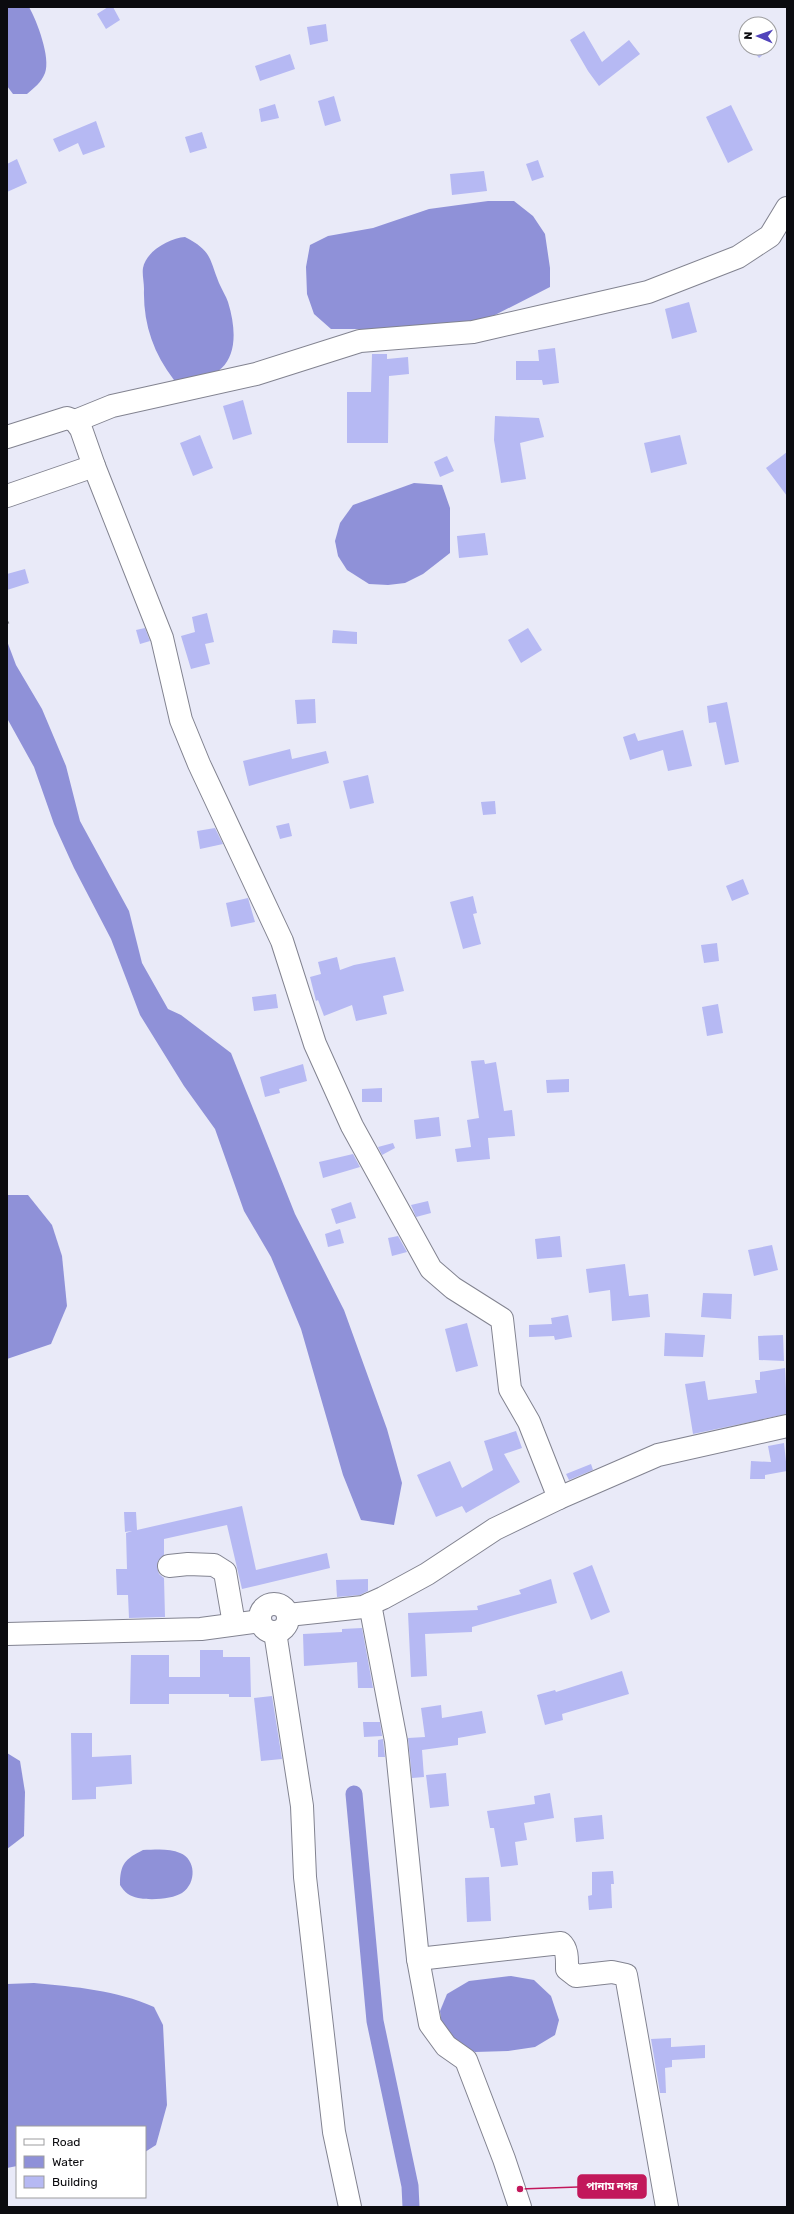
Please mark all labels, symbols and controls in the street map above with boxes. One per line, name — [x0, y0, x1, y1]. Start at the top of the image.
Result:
north arrow — [738, 16, 778, 56]
text: N — [742, 31, 755, 40]
legend — [16, 2126, 146, 2198]
text: Road — [52, 2135, 80, 2149]
text: Water — [52, 2155, 84, 2169]
text: Building — [52, 2175, 98, 2189]
callout: পানাম নগর — [578, 2175, 646, 2198]
text: পানাম নগর — [586, 2180, 638, 2193]

